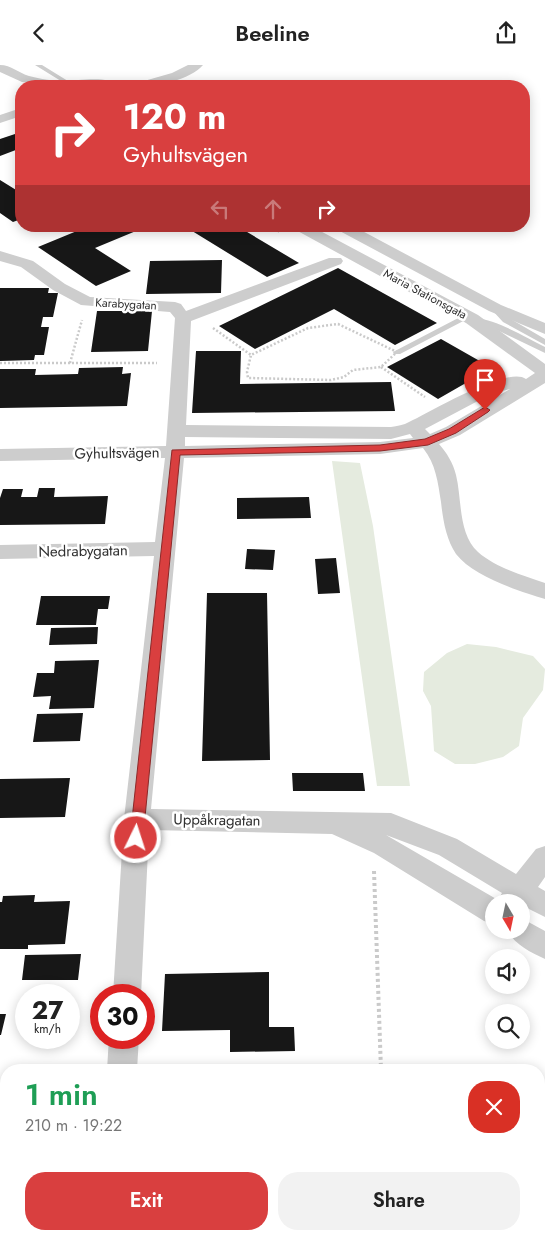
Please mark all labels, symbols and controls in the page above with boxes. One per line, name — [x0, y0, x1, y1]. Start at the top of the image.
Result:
text: Beeline — [235, 17, 310, 49]
icon: back — [25, 19, 53, 47]
icon: share — [492, 19, 520, 47]
text: 120 m — [123, 92, 226, 142]
icon: right — [40, 100, 105, 165]
text: Gyhultsvägen — [123, 138, 248, 170]
icon: left — [206, 195, 234, 223]
icon: ahead — [259, 195, 287, 223]
icon: right — [312, 195, 340, 223]
street label: Maria Stationsgata — [380, 264, 470, 324]
street label: Karabygatan — [95, 293, 157, 315]
pin — [464, 359, 506, 410]
icon: arrive — [471, 366, 499, 394]
street label: Gyhultsvägen — [74, 441, 160, 465]
street label: Nedrabygatan — [38, 539, 128, 563]
street label: Uppåkragatan — [173, 808, 261, 832]
position arrow — [109, 811, 161, 863]
north arrow — [485, 894, 530, 939]
map controls — [485, 894, 530, 1049]
button: sound — [485, 949, 530, 994]
speed limit sign: 30 — [90, 984, 155, 1049]
text: 27 — [32, 992, 63, 1028]
button: search — [485, 1004, 530, 1049]
text: km/h — [34, 1020, 61, 1038]
text: 1 min — [25, 1073, 98, 1116]
button: close — [468, 1081, 520, 1133]
text: 210 m · 19:22 — [25, 1114, 122, 1137]
button: Exit — [25, 1172, 268, 1230]
button: Share — [278, 1172, 520, 1230]

